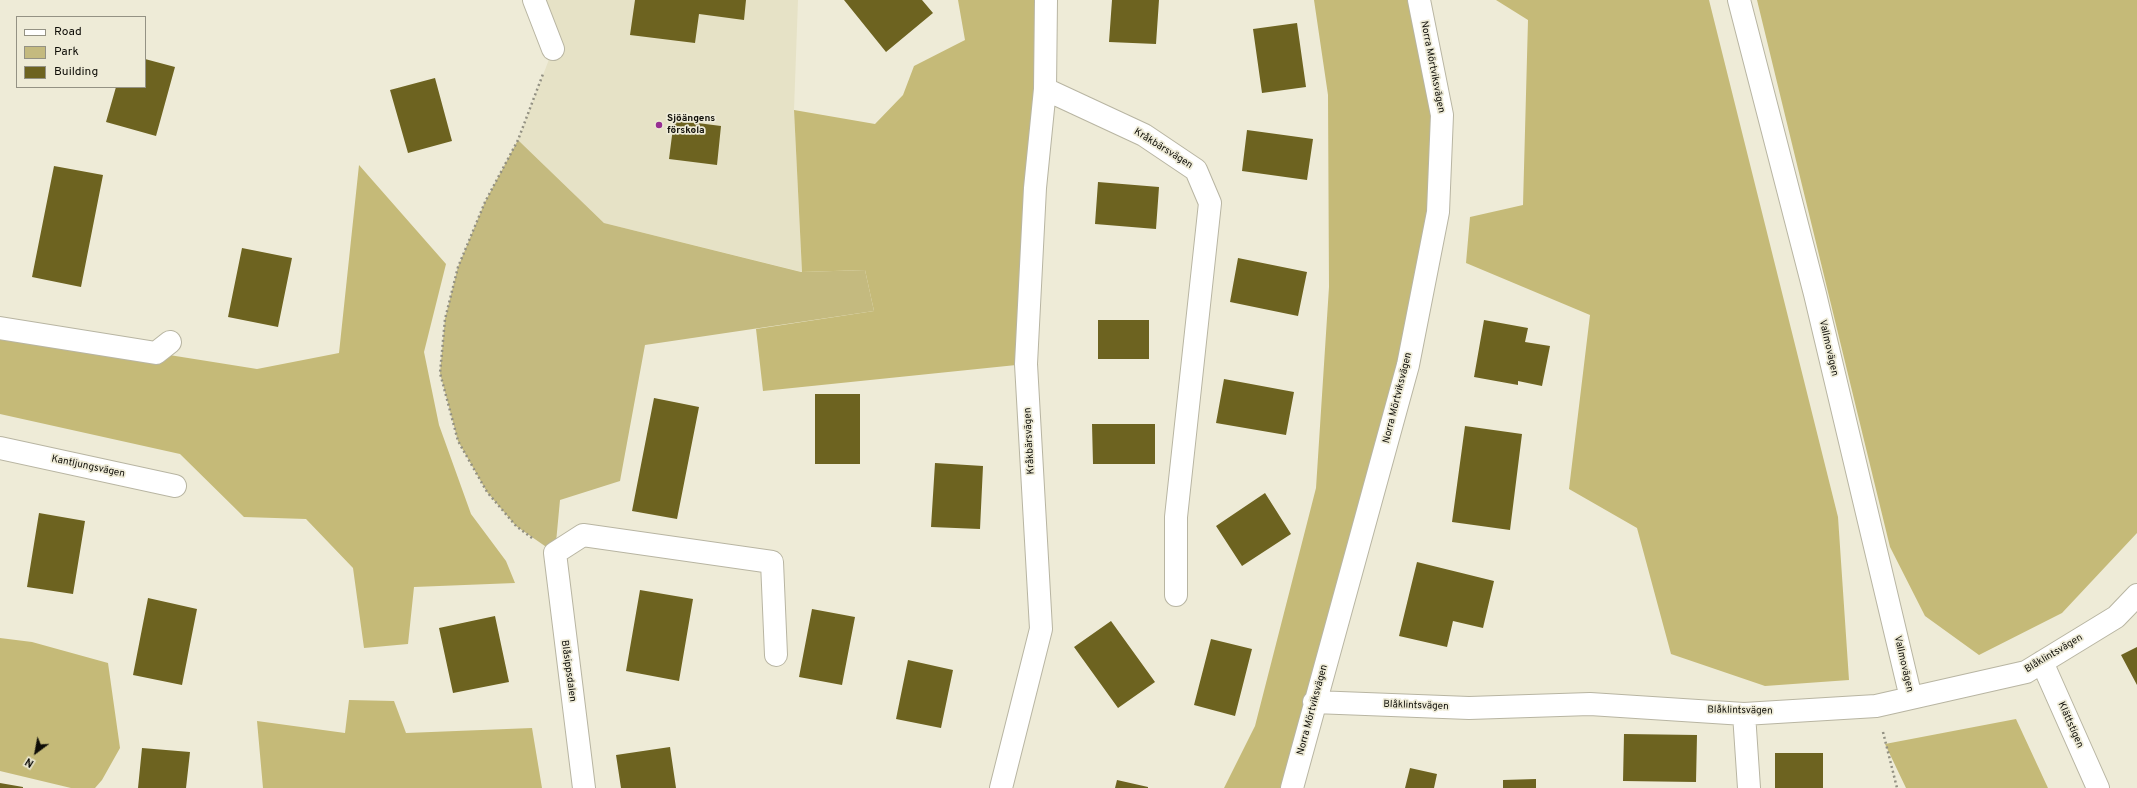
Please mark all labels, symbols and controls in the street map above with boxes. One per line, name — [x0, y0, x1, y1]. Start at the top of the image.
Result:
legend — [16, 16, 146, 88]
street label: Norra Mörtviksvägen — [1417, 20, 1447, 114]
text: Road — [54, 24, 82, 40]
text: Park — [54, 44, 79, 60]
text: Building — [54, 64, 98, 80]
place label: Sjöängens förskola — [667, 113, 715, 136]
marker: Sjöängens förskola — [654, 120, 664, 130]
street label: Kråkbärsvägen — [1131, 126, 1195, 172]
street label: Vallmovägen — [1816, 319, 1840, 377]
street label: Norra Mörtviksvägen — [1381, 351, 1415, 445]
street label: Kråkbärsvägen — [1022, 407, 1038, 475]
street label: Kantljungsvägen — [50, 453, 126, 481]
street label: Blåklintsvägen — [2023, 632, 2085, 676]
street label: Vallmovägen — [1891, 635, 1915, 693]
street label: Blåsippsdalen — [558, 639, 578, 703]
street label: Norra Mörtviksvägen — [1295, 663, 1331, 757]
street label: Blåklintsvägen — [1383, 699, 1449, 713]
street label: Klättstigen — [2055, 700, 2085, 750]
street label: Blåklintsvägen — [1707, 704, 1773, 718]
north arrow — [16, 732, 56, 772]
text: N — [23, 754, 37, 770]

